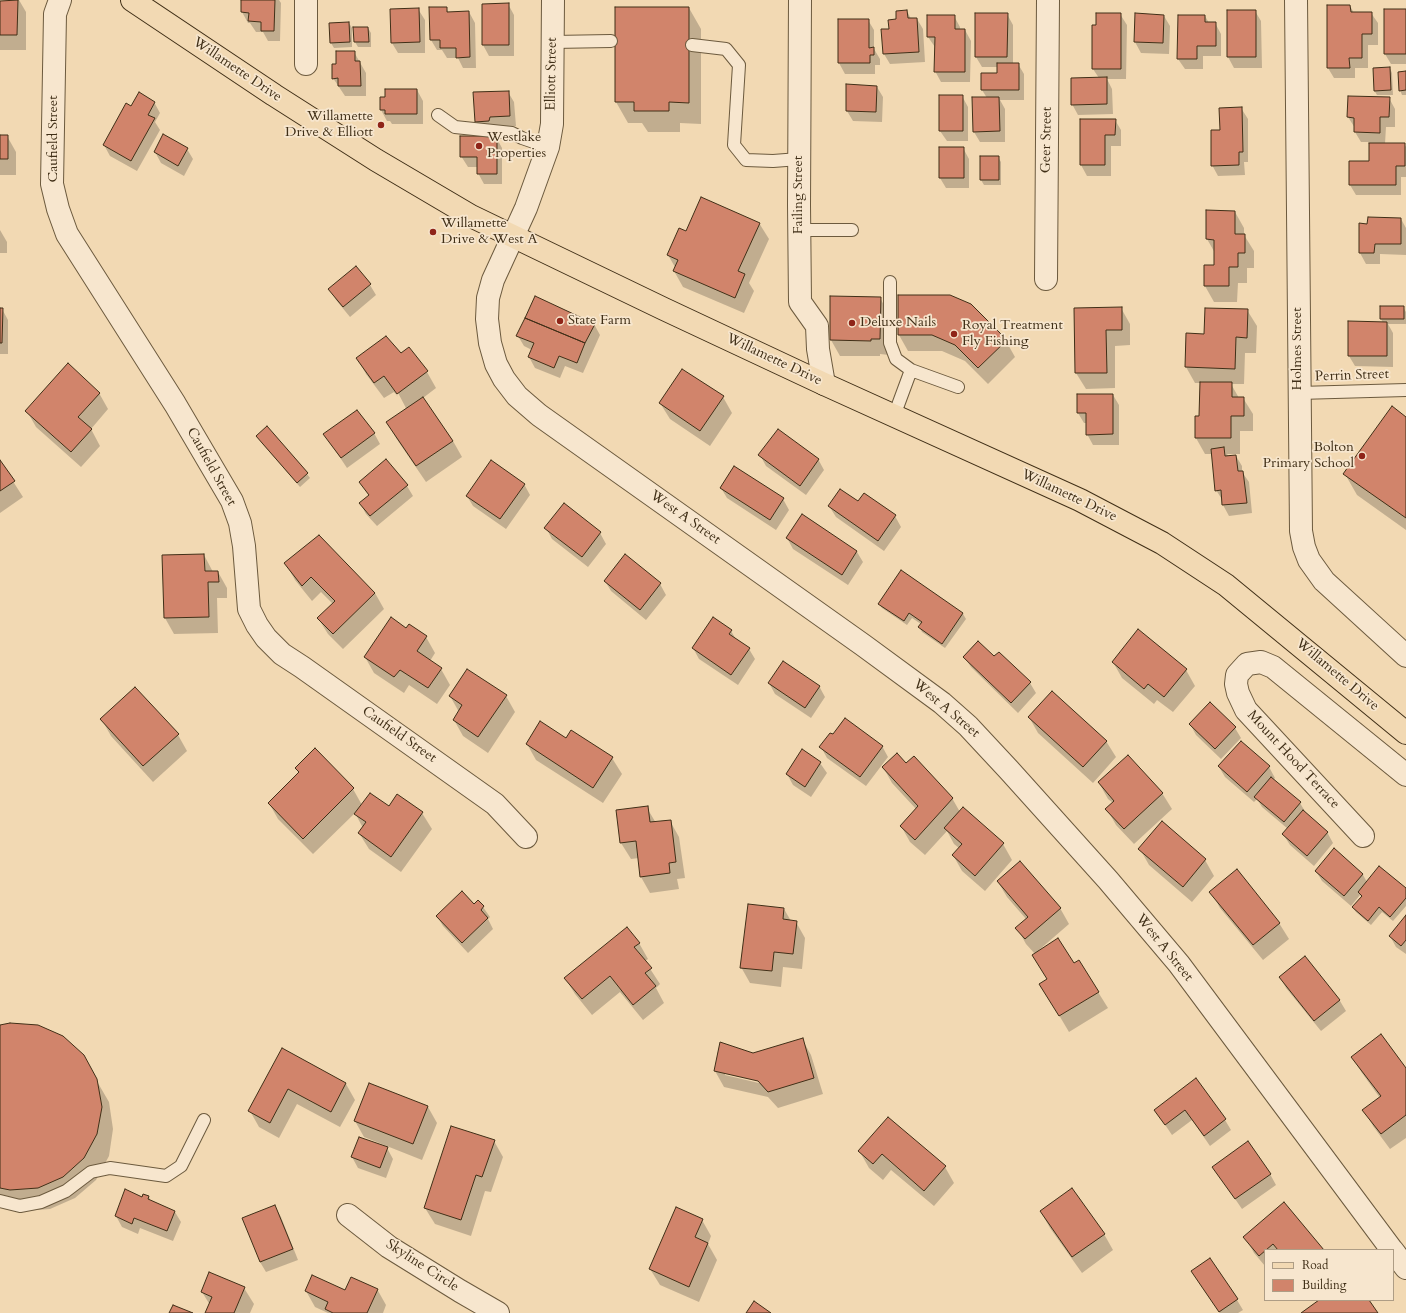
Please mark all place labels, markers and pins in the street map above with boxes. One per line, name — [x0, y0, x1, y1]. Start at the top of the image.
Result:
place label: Willamette Drive & Elliott — [285, 109, 373, 142]
marker: Willamette Drive & Elliott — [376, 120, 386, 130]
place label: Westlake Properties — [487, 130, 546, 162]
marker: Westlake Properties — [474, 141, 484, 151]
place label: Willamette Drive & West A — [441, 216, 537, 248]
marker: Willamette Drive & West A — [428, 227, 438, 237]
place label: State Farm — [568, 313, 631, 329]
place label: Deluxe Nails — [860, 315, 936, 331]
marker: State Farm — [555, 316, 565, 326]
marker: Deluxe Nails — [847, 318, 857, 328]
place label: Royal Treatment Fly Fishing — [962, 318, 1063, 350]
marker: Royal Treatment Fly Fishing — [949, 329, 959, 339]
place label: Bolton Primary School — [1263, 440, 1354, 472]
marker: Bolton Primary School — [1357, 451, 1367, 461]

